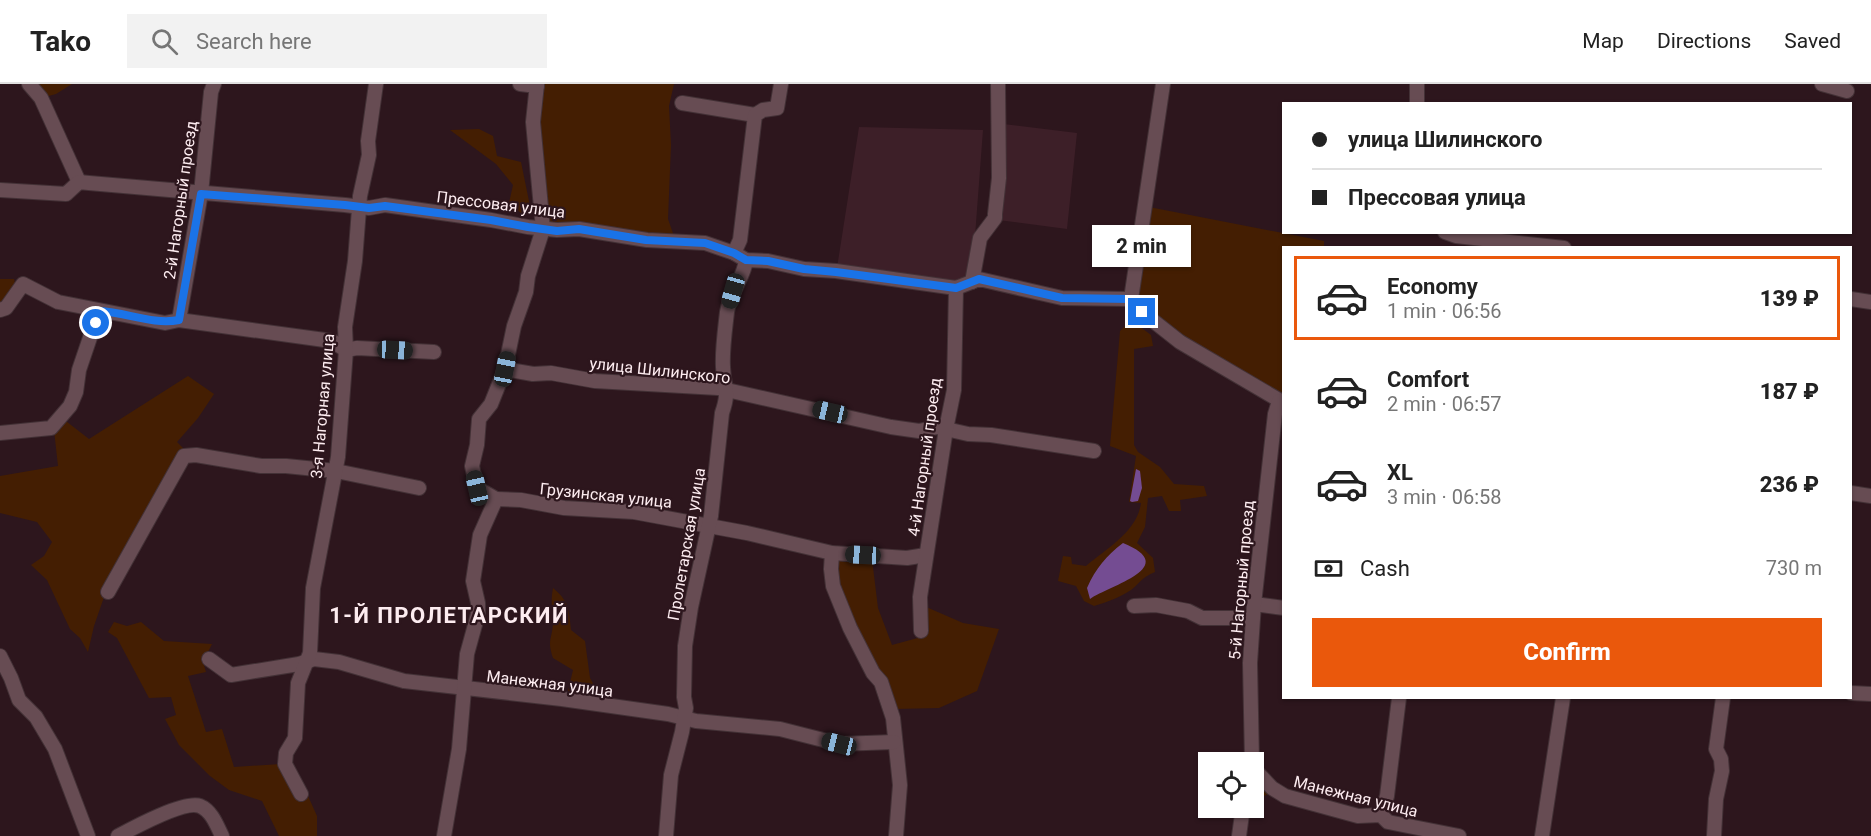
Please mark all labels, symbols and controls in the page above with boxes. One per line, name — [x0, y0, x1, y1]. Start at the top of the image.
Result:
search box — [127, 14, 547, 68]
text: Tako — [30, 25, 91, 58]
icon: search — [148, 25, 181, 58]
text: Search here — [196, 29, 312, 54]
text: Map — [1582, 29, 1624, 53]
text: Directions — [1657, 29, 1751, 53]
text: Saved — [1784, 29, 1841, 53]
street label: 2-й Нагорный проезд — [160, 119, 201, 281]
text: улица Шилинского — [1348, 127, 1542, 152]
text: Прессовая улица — [1348, 185, 1526, 210]
street label: Прессовая улица — [436, 187, 566, 222]
callout: 2 min — [1092, 225, 1192, 267]
text: 2 min — [1116, 234, 1167, 258]
car — [719, 271, 747, 311]
icon: car — [1315, 271, 1369, 325]
text: Economy — [1387, 274, 1478, 299]
text: 139 ₽ — [1760, 286, 1819, 311]
route end — [1128, 298, 1155, 325]
text: 1 min · 06:56 — [1387, 299, 1502, 323]
route start — [82, 309, 109, 336]
street label: 3-я Нагорная улица — [307, 333, 338, 479]
car — [377, 340, 413, 360]
car — [493, 350, 517, 388]
street label: улица Шилинского — [589, 354, 731, 387]
icon: car — [1315, 364, 1369, 418]
text: Comfort — [1387, 367, 1469, 392]
street label: 4-й Нагорный проезд — [904, 376, 945, 538]
text: 187 ₽ — [1760, 379, 1819, 404]
text: 2 min · 06:57 — [1387, 392, 1502, 416]
car — [810, 399, 850, 425]
icon: car — [1315, 457, 1369, 511]
text: XL — [1387, 460, 1413, 485]
street label: Пролетарская улица — [664, 466, 709, 622]
car — [464, 468, 490, 508]
text: 236 ₽ — [1760, 472, 1819, 497]
street label: Грузинская улица — [539, 479, 673, 512]
text: 3 min · 06:58 — [1387, 485, 1502, 509]
street label: 5-й Нагорный проезд — [1225, 499, 1258, 661]
car — [845, 545, 881, 565]
icon: cash — [1312, 552, 1345, 585]
text: Cash — [1360, 556, 1410, 581]
text: 730 m — [1766, 556, 1822, 580]
district label: 1-Й ПРОЛЕТАРСКИЙ — [329, 603, 569, 628]
button: Confirm — [1312, 618, 1822, 687]
street label: Манежная улица — [486, 666, 614, 701]
car — [819, 731, 859, 757]
map controls — [1198, 752, 1264, 818]
button: locate — [1198, 752, 1264, 818]
street label: Манежная улица — [1292, 772, 1420, 821]

